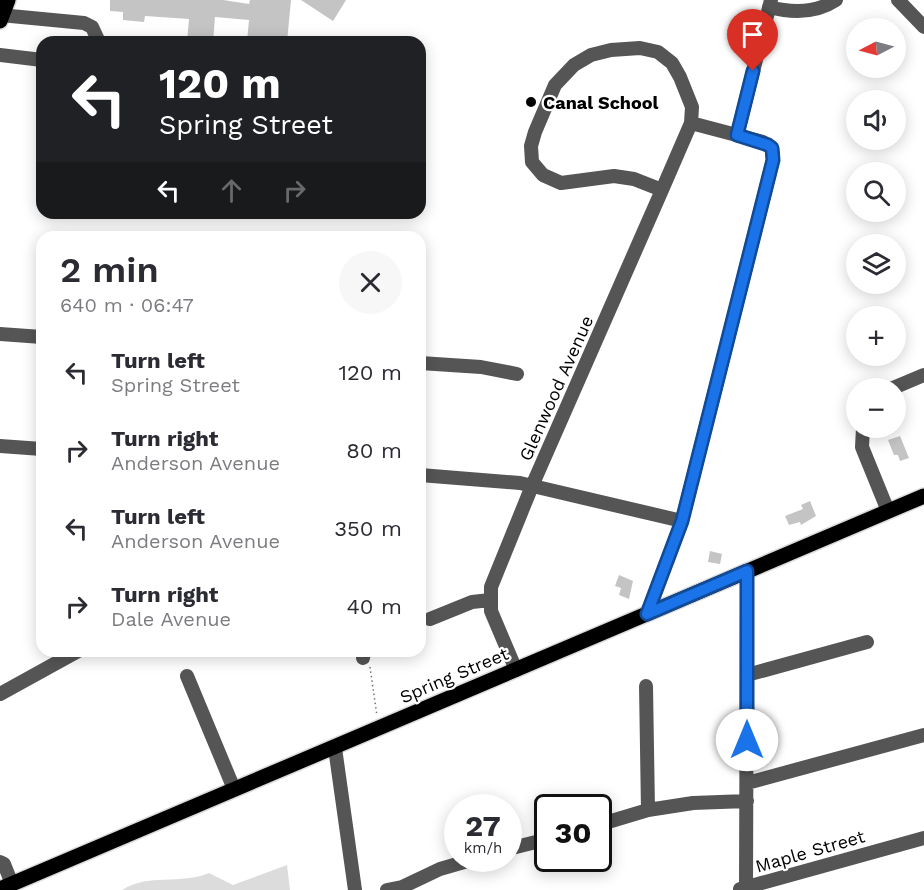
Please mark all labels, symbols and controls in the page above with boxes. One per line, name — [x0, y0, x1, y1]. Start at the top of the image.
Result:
pin — [727, 9, 778, 71]
icon: arrive — [736, 18, 769, 51]
north arrow — [846, 18, 906, 78]
map controls — [846, 18, 906, 438]
text: 120 m — [159, 59, 281, 108]
icon: left — [60, 60, 138, 138]
button: sound — [846, 90, 906, 150]
place label: Canal School — [543, 92, 659, 113]
marker: Canal School — [524, 95, 538, 109]
text: Spring Street — [159, 109, 333, 141]
button: search — [846, 162, 906, 222]
icon: left — [152, 174, 185, 207]
icon: ahead — [215, 174, 248, 207]
icon: right — [278, 174, 311, 207]
button: layers — [846, 234, 906, 294]
text: 2 min — [60, 249, 159, 291]
button: close — [339, 251, 402, 314]
text: 640 m · 06:47 — [60, 293, 194, 317]
button: + — [846, 306, 906, 366]
street label: Glenwood Avenue — [515, 312, 597, 464]
text: Turn left — [111, 348, 205, 373]
icon: left — [60, 356, 93, 389]
text: 120 m — [338, 360, 402, 385]
text: Spring Street — [111, 373, 240, 397]
button: − — [846, 378, 906, 438]
text: Turn right — [111, 426, 218, 451]
icon: right — [60, 434, 93, 467]
text: 80 m — [346, 438, 402, 463]
text: Anderson Avenue — [111, 451, 280, 475]
text: Turn left — [111, 504, 205, 529]
icon: left — [60, 512, 93, 545]
text: 350 m — [334, 516, 402, 541]
text: Anderson Avenue — [111, 529, 280, 553]
text: Turn right — [111, 582, 218, 607]
icon: right — [60, 590, 93, 623]
text: 40 m — [346, 594, 402, 619]
text: Dale Avenue — [111, 607, 231, 631]
street label: Spring Street — [397, 643, 512, 707]
position arrow — [715, 708, 779, 772]
speed limit sign: 30 — [534, 794, 612, 872]
text: 27 — [465, 808, 501, 843]
street label: Maple Street — [753, 825, 868, 877]
text: km/h — [464, 839, 502, 857]

